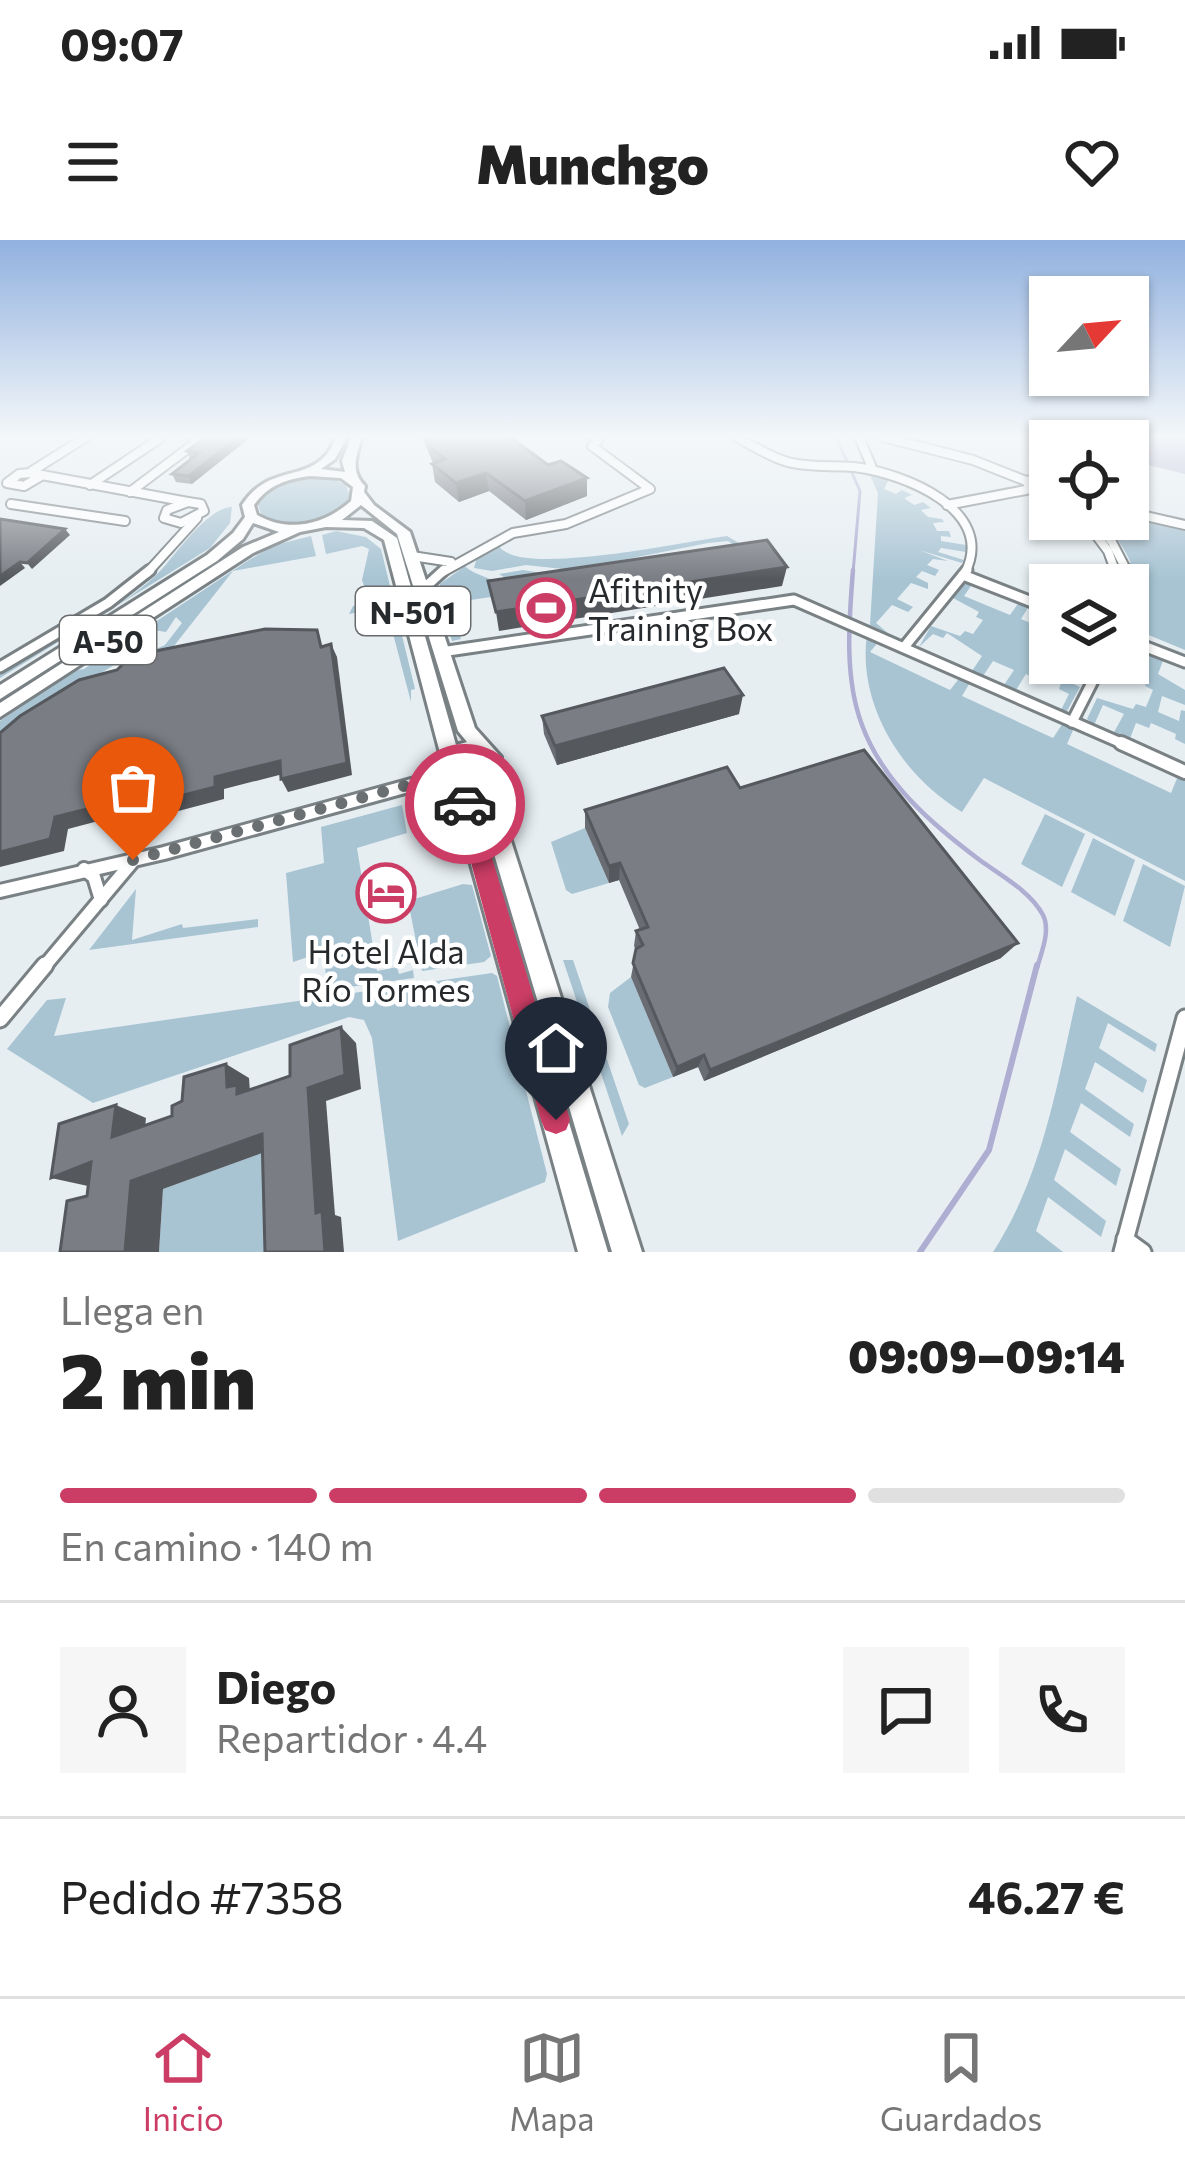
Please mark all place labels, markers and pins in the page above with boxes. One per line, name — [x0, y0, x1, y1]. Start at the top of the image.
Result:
place label: Afitnity Training Box — [588, 569, 773, 648]
sports icon: Afitnity Training Box — [515, 577, 577, 639]
pin — [82, 737, 184, 860]
hotel icon: Hotel Alda Río Tormes — [355, 862, 417, 924]
place label: Hotel Alda Río Tormes — [301, 930, 471, 1009]
pin — [505, 997, 607, 1120]

